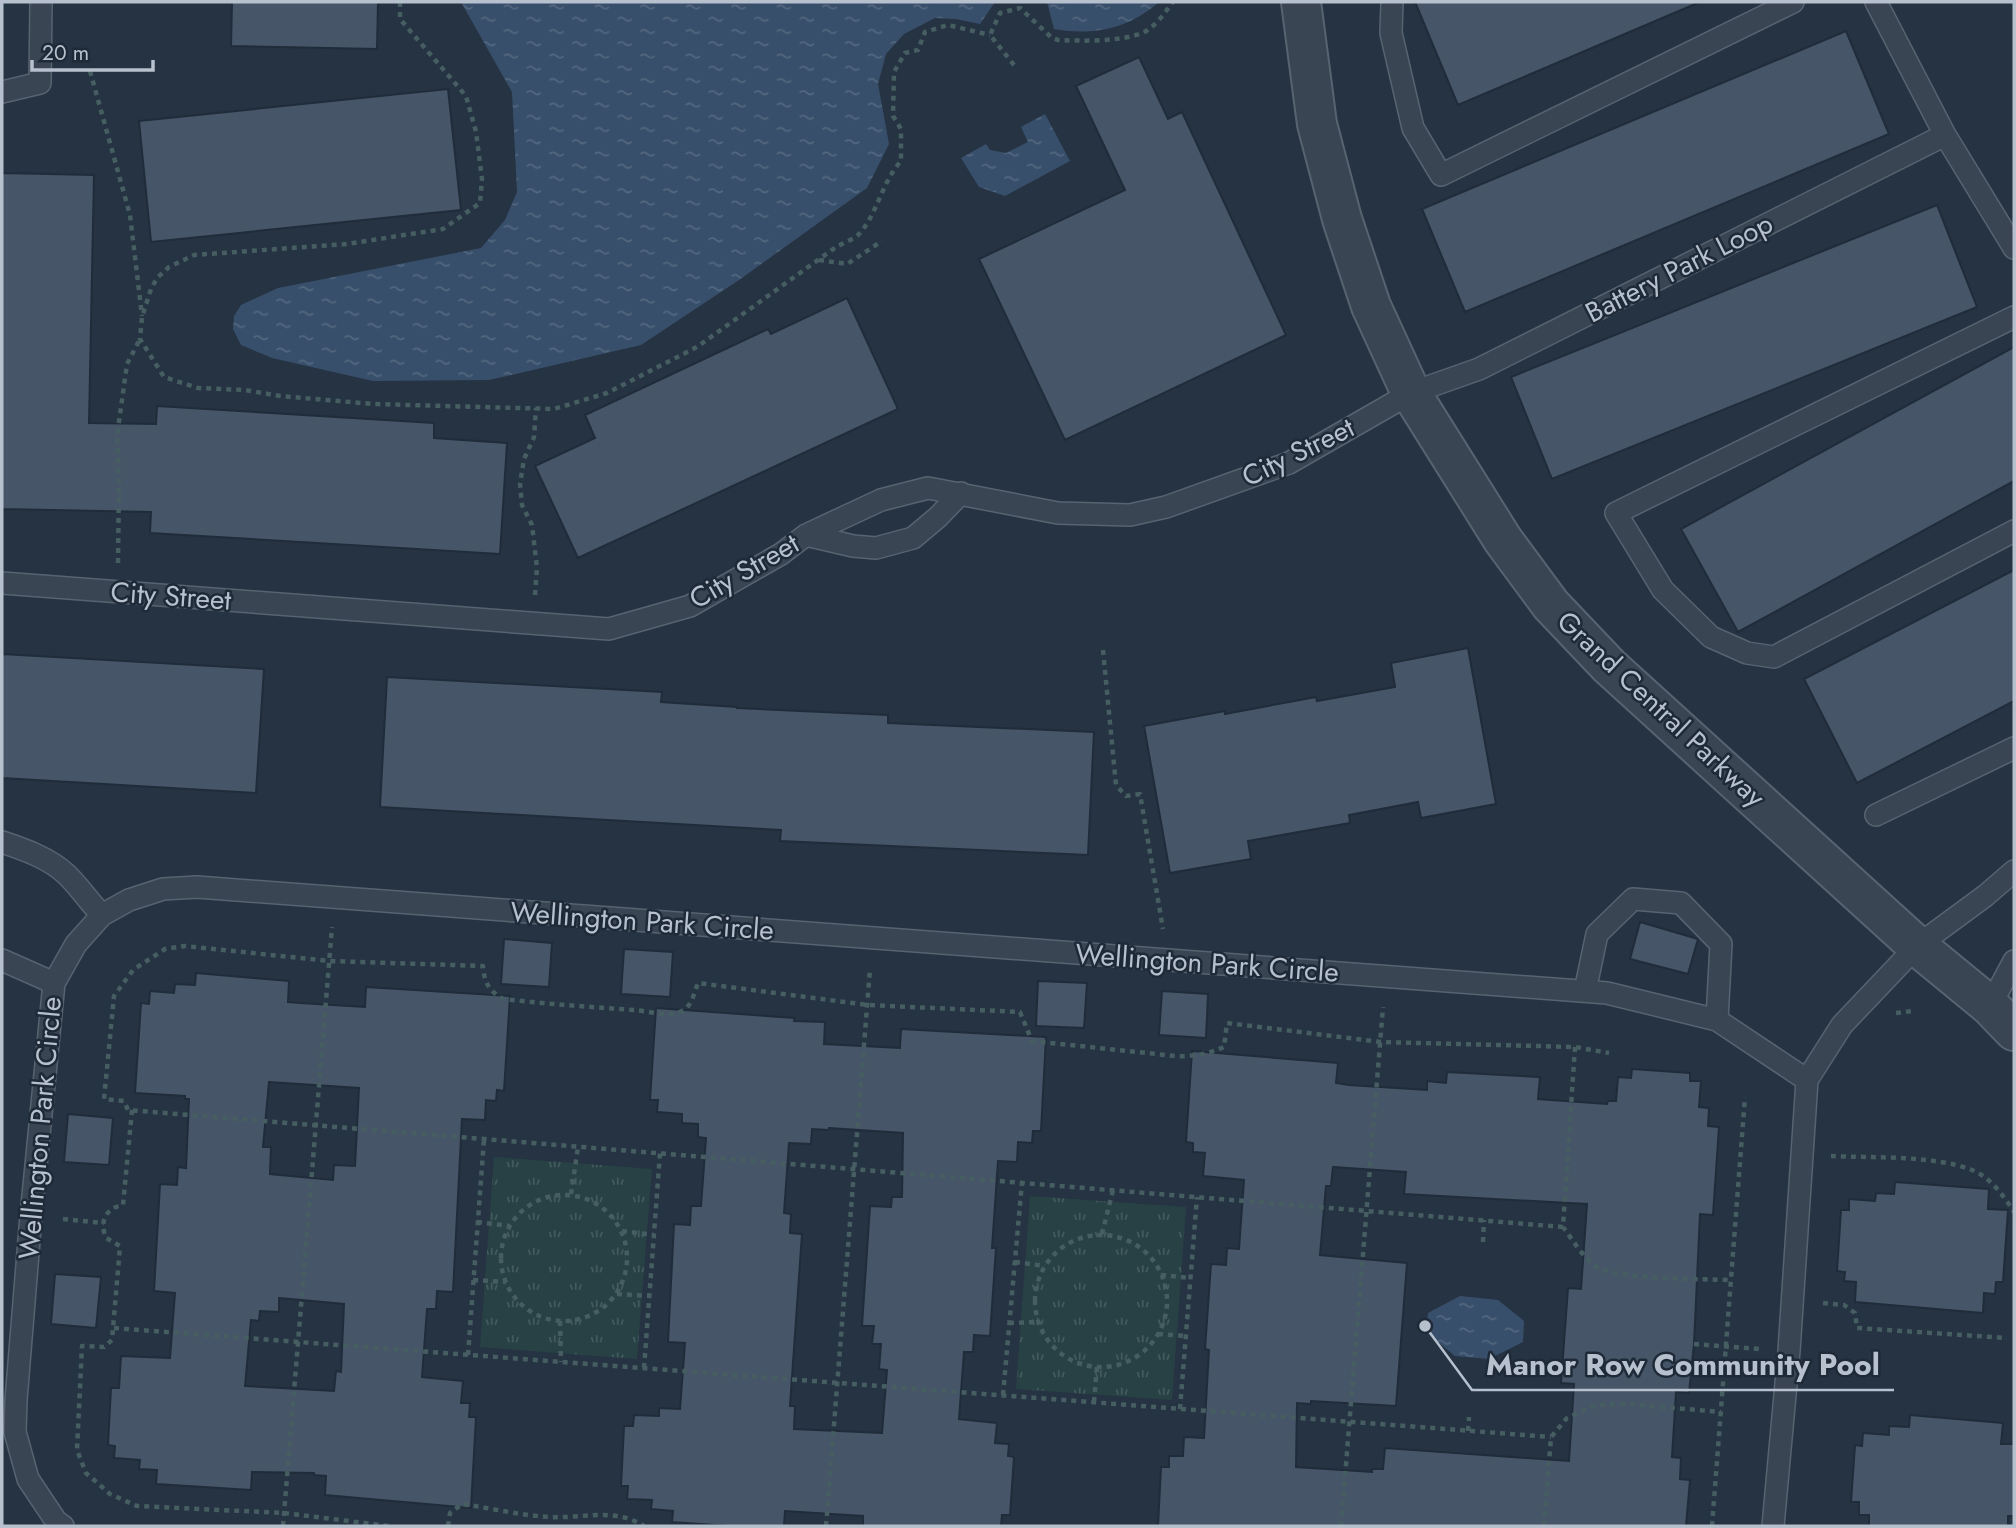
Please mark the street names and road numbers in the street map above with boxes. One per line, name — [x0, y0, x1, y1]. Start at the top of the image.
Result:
street label: Battery Park Loop — [1578, 203, 1780, 333]
street label: City Street — [1235, 407, 1361, 497]
street label: City Street — [681, 523, 807, 619]
street label: City Street — [109, 571, 233, 621]
street label: Grand Central Parkway — [1548, 601, 1775, 817]
street label: Wellington Park Circle — [509, 891, 775, 951]
street label: Wellington Park Circle — [1074, 933, 1340, 993]
street label: Wellington Park Circle — [8, 995, 72, 1261]

